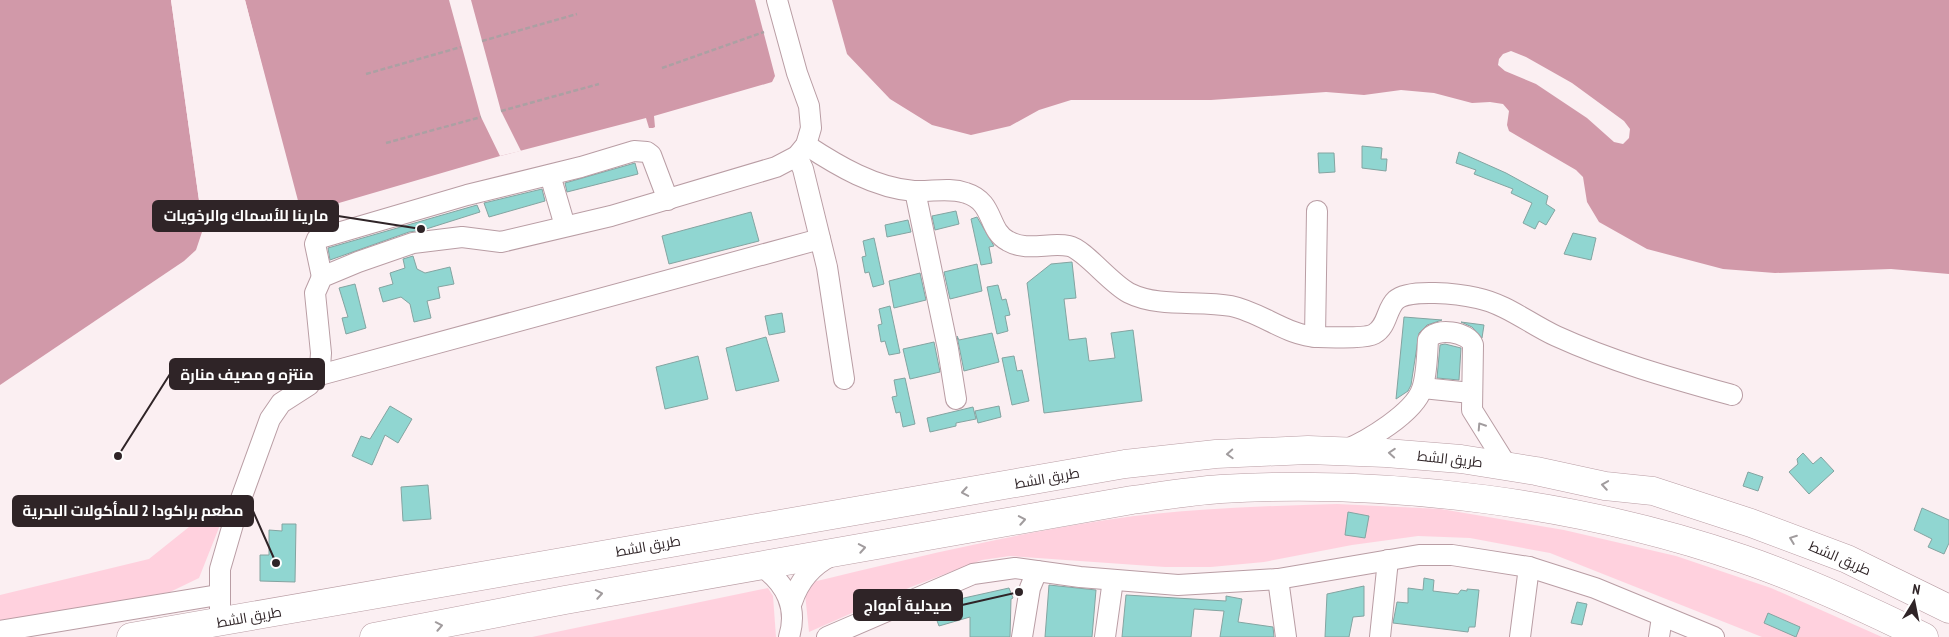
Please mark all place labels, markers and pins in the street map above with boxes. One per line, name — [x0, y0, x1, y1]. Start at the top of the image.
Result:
callout: مارينا للأسماك والرخويات — [153, 201, 338, 231]
callout: منتزه و مصيف منارة — [170, 359, 324, 389]
callout: مطعم براكودا 2 للمأكولات البحرية — [13, 496, 253, 526]
callout: صيدلية أمواج — [854, 590, 962, 620]

